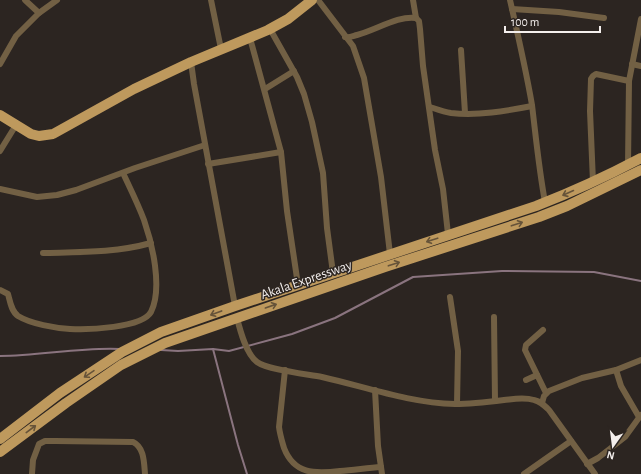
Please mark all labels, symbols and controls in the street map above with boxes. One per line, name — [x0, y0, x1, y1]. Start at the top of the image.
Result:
scale bar — [505, 8, 600, 34]
text: 100 m — [511, 16, 539, 28]
one-way arrow — [563, 190, 575, 197]
one-way arrow — [511, 220, 524, 227]
one-way arrow — [426, 236, 438, 244]
street label: Akala Expressway — [259, 258, 354, 302]
one-way arrow — [387, 260, 400, 267]
one-way arrow — [264, 302, 277, 309]
one-way arrow — [210, 309, 222, 317]
one-way arrow — [84, 370, 95, 378]
one-way arrow — [26, 424, 37, 433]
north arrow — [593, 426, 633, 466]
text: N — [606, 449, 616, 461]

